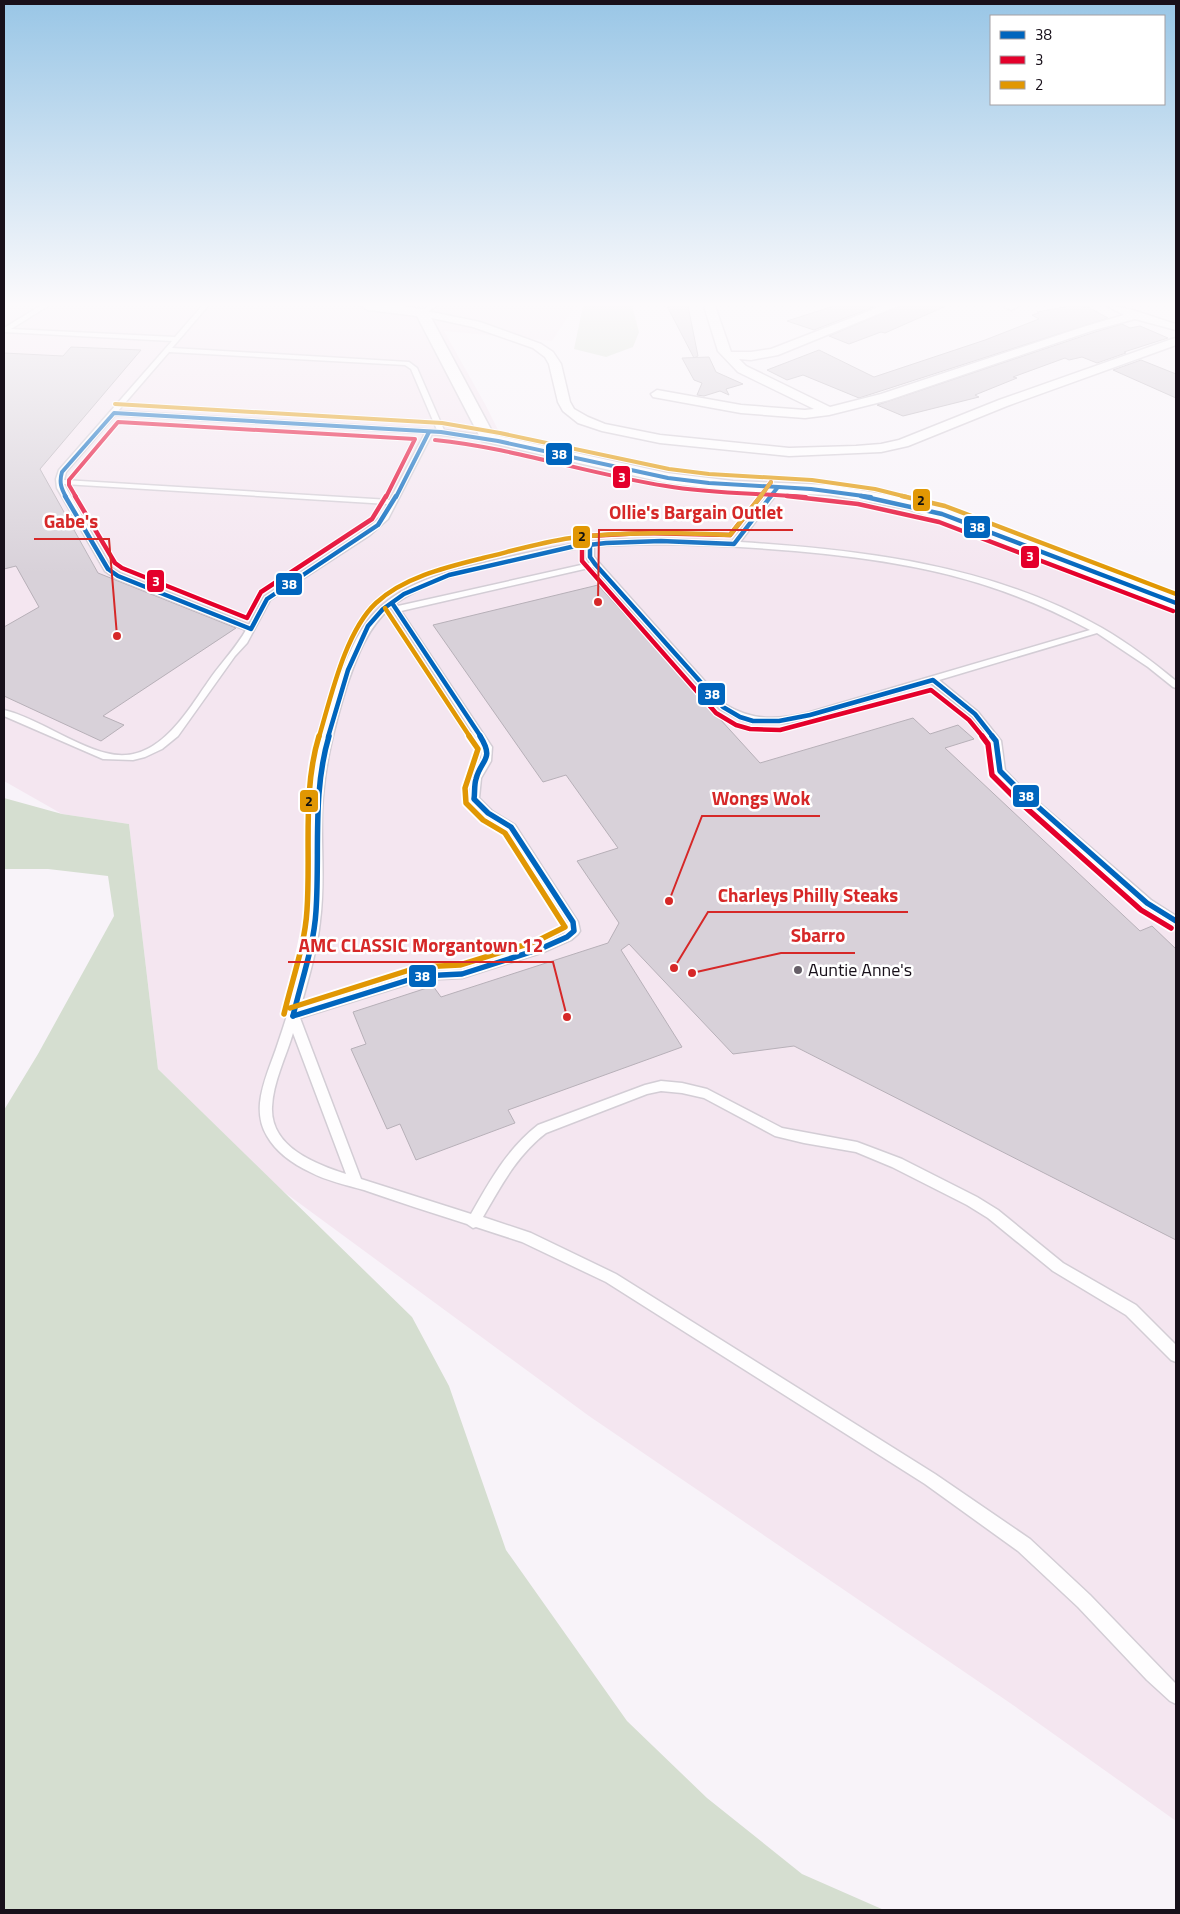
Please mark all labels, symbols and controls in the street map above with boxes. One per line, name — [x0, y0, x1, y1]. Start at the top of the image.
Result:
legend — [990, 15, 1165, 105]
text: 38 — [1035, 23, 1052, 46]
text: 3 — [1035, 48, 1043, 71]
text: 2 — [1035, 73, 1043, 96]
line badge: 38 — [545, 442, 573, 466]
text: 38 — [551, 443, 567, 464]
line badge: 3 — [612, 465, 631, 489]
text: 3 — [618, 466, 626, 487]
line badge: 2 — [912, 488, 931, 512]
text: 2 — [917, 489, 925, 510]
callout: Ollie's Bargain Outlet — [599, 496, 793, 530]
text: Ollie's Bargain Outlet — [609, 497, 783, 526]
callout: Gabe's — [34, 505, 109, 539]
text: Gabe's — [44, 506, 98, 535]
line badge: 38 — [963, 515, 991, 539]
text: 38 — [969, 516, 985, 537]
line badge: 2 — [572, 525, 591, 549]
text: 2 — [578, 525, 586, 546]
line badge: 3 — [1020, 545, 1040, 569]
text: 3 — [1026, 545, 1034, 566]
line badge: 3 — [146, 569, 165, 593]
text: 3 — [152, 570, 160, 591]
line badge: 38 — [275, 572, 303, 596]
text: 38 — [281, 573, 297, 594]
line badge: 38 — [697, 682, 726, 706]
text: 38 — [704, 683, 720, 704]
callout: Wongs Wok — [702, 782, 820, 816]
text: Wongs Wok — [712, 783, 810, 812]
line badge: 38 — [1012, 784, 1040, 808]
text: 38 — [1018, 785, 1034, 806]
line badge: 2 — [299, 789, 319, 813]
text: 2 — [305, 790, 313, 811]
callout: Charleys Philly Steaks — [708, 878, 908, 912]
text: Charleys Philly Steaks — [718, 880, 898, 909]
callout: Sbarro — [781, 919, 855, 953]
text: Sbarro — [791, 920, 845, 949]
callout: AMC CLASSIC Morgantown 12 — [288, 928, 553, 962]
text: AMC CLASSIC Morgantown 12 — [299, 930, 543, 959]
place label: Auntie Anne's — [808, 956, 912, 983]
line badge: 38 — [408, 964, 437, 988]
marker: Auntie Anne's — [792, 964, 804, 976]
text: 38 — [414, 965, 430, 986]

